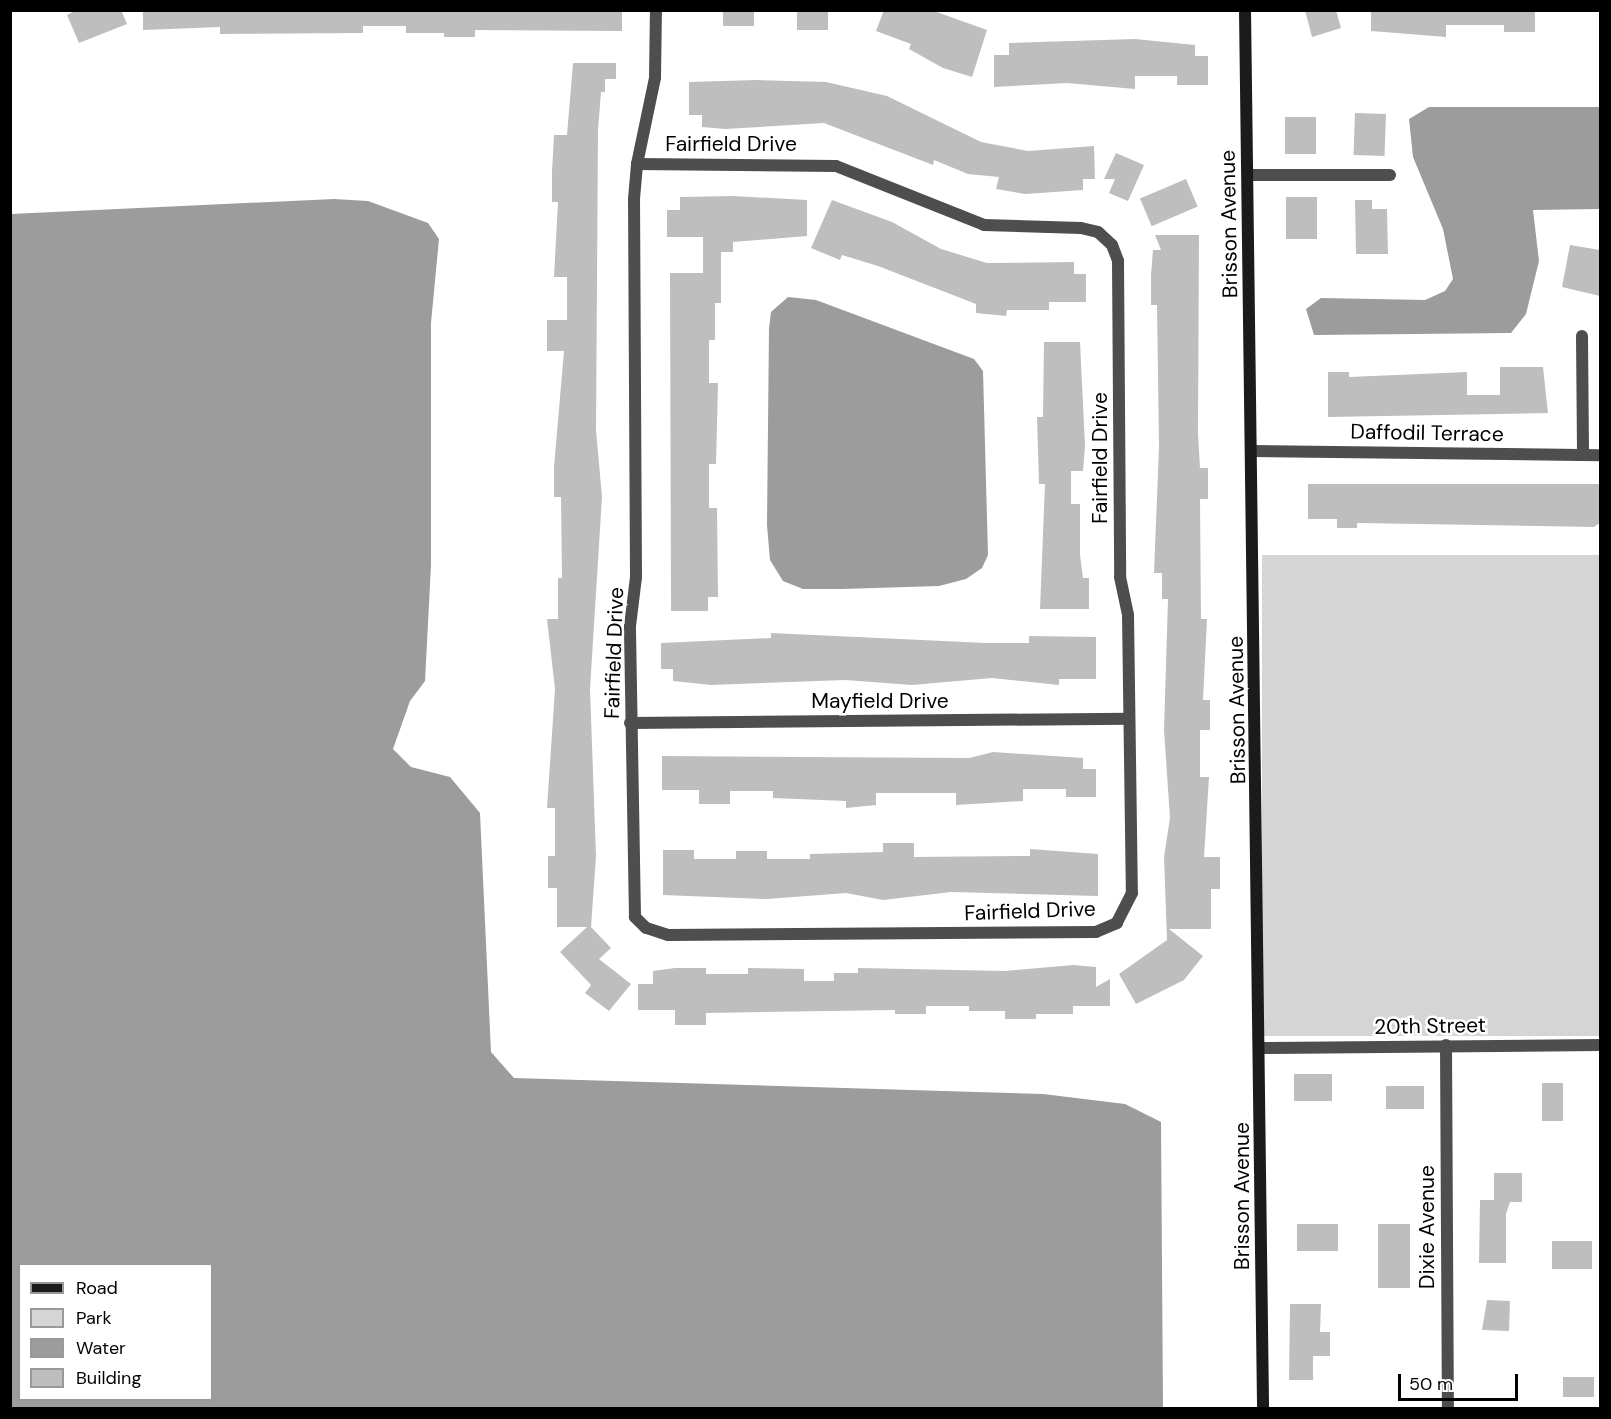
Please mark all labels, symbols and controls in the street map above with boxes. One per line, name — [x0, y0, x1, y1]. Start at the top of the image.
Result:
street label: Fairfield Drive — [665, 131, 797, 157]
street label: Brisson Avenue — [1215, 150, 1243, 298]
street label: Fairfield Drive — [1087, 392, 1113, 524]
street label: Daffodil Terrace — [1350, 419, 1504, 447]
street label: Fairfield Drive — [599, 587, 629, 719]
street label: Brisson Avenue — [1223, 636, 1251, 784]
street label: Mayfield Drive — [811, 688, 949, 714]
street label: Fairfield Drive — [964, 896, 1096, 926]
street label: 20th Street — [1374, 1012, 1486, 1040]
street label: Brisson Avenue — [1229, 1122, 1255, 1270]
street label: Dixie Avenue — [1414, 1165, 1440, 1289]
legend — [18, 1263, 213, 1401]
text: Road — [76, 1276, 118, 1300]
text: Park — [76, 1306, 112, 1330]
text: Water — [76, 1336, 126, 1360]
scale bar — [1401, 1362, 1521, 1400]
text: Building — [76, 1366, 141, 1390]
text: 50 m — [1409, 1372, 1453, 1396]

